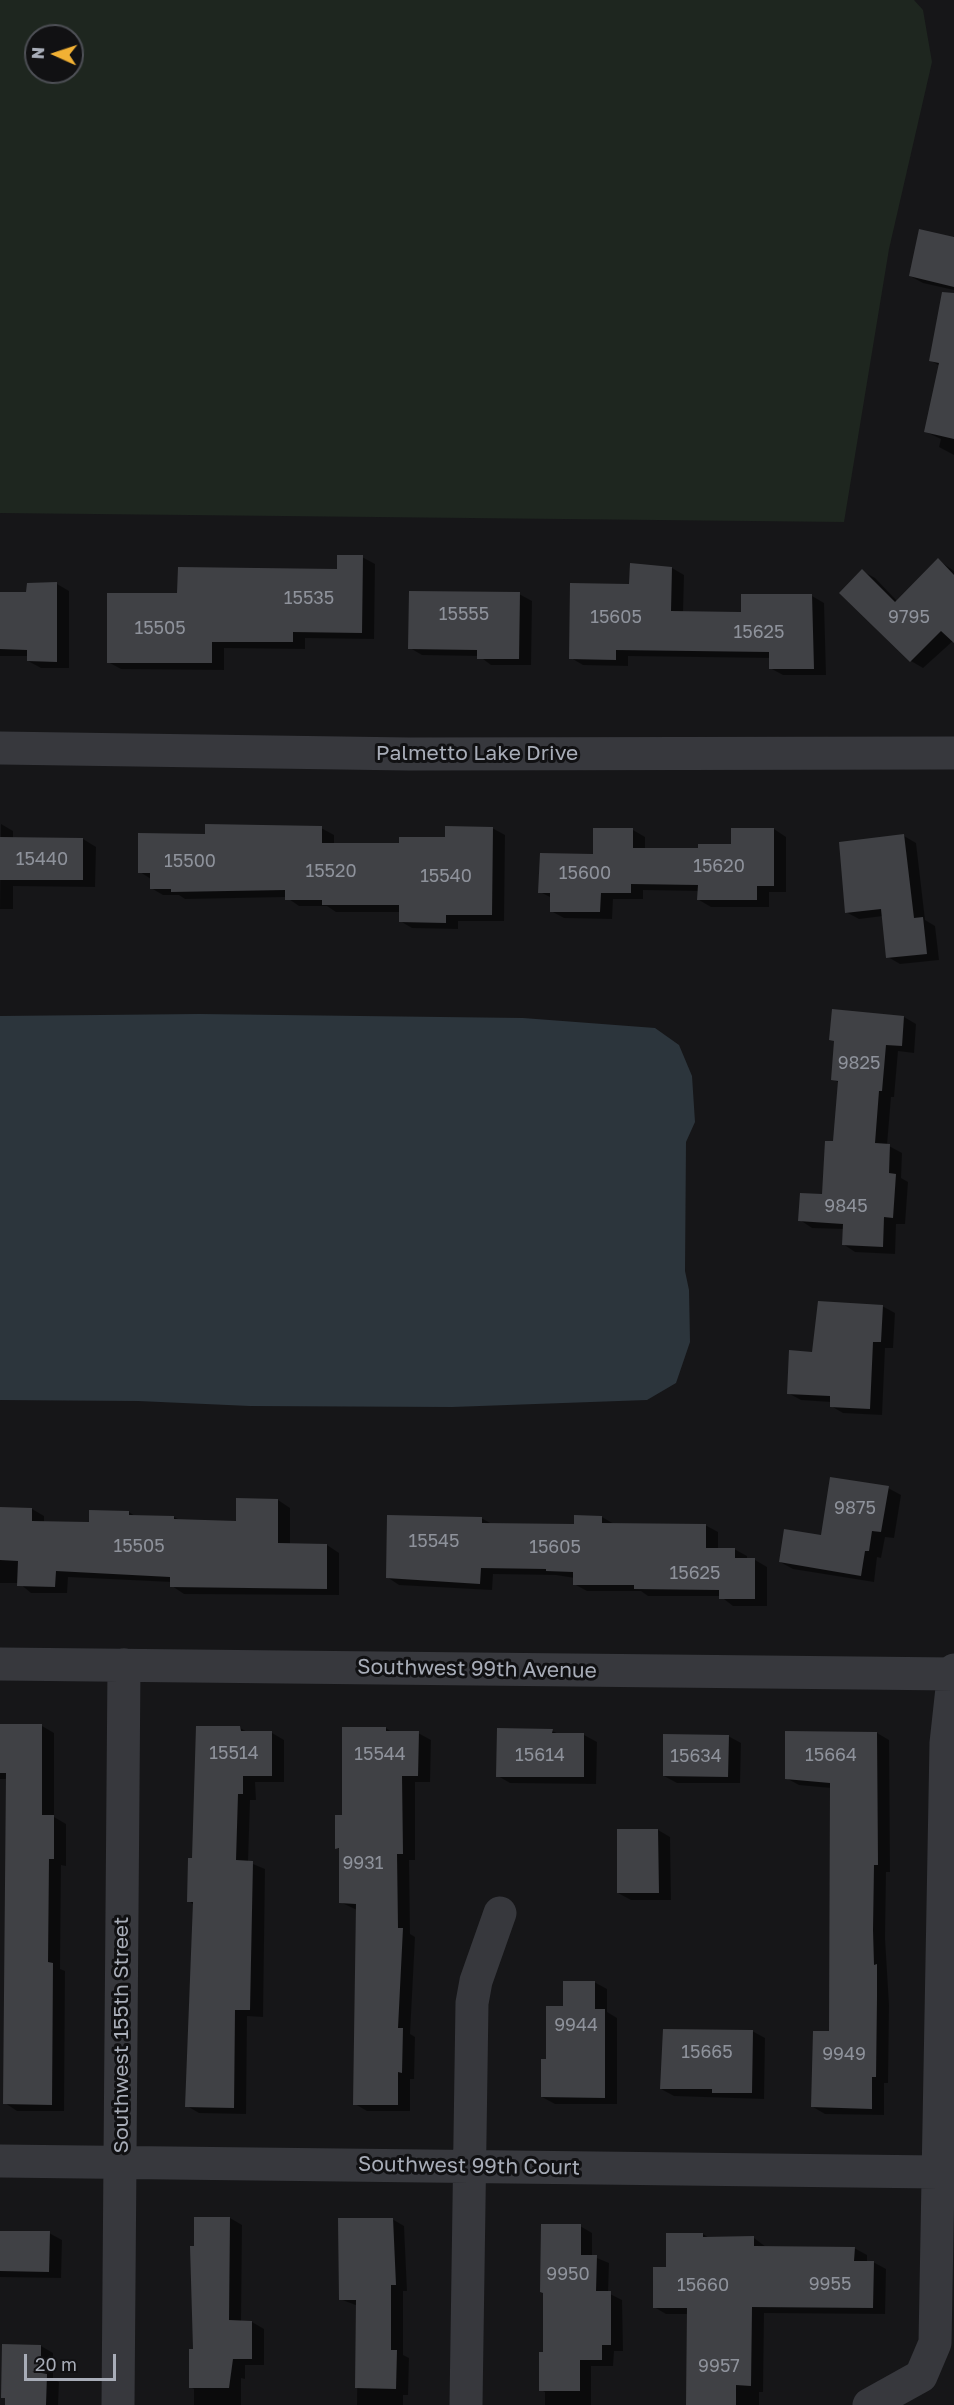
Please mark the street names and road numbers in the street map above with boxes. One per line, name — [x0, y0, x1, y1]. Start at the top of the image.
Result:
street label: Palmetto Lake Drive — [376, 740, 578, 766]
street label: Southwest 99th Avenue — [357, 1654, 597, 1684]
street label: Southwest 155th Street — [108, 1917, 134, 2153]
street label: Southwest 99th Court — [358, 2151, 580, 2181]

